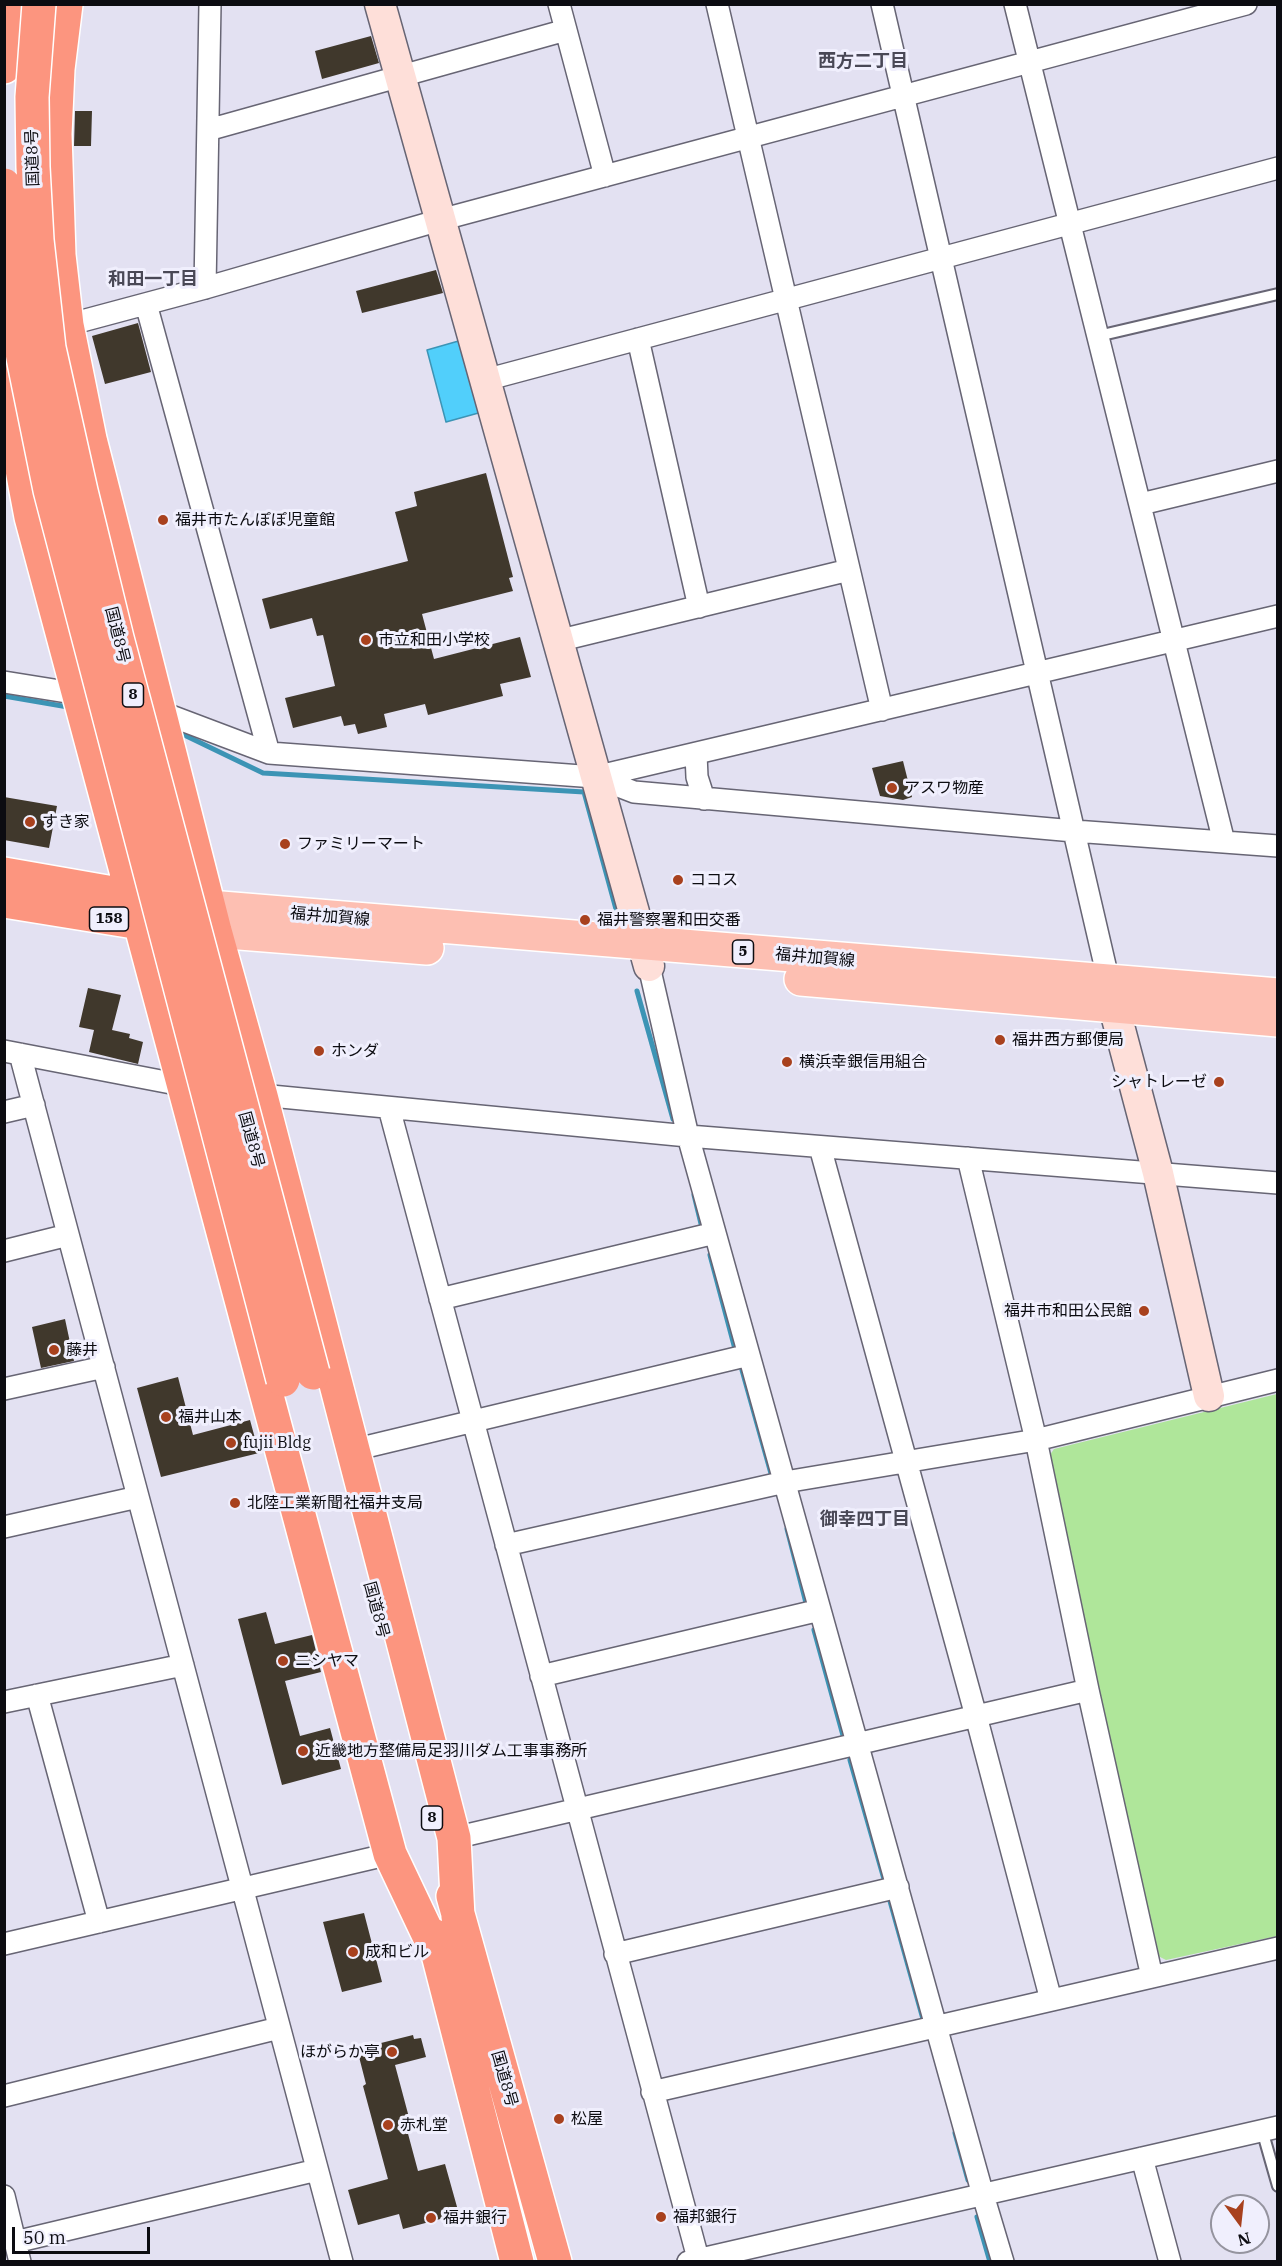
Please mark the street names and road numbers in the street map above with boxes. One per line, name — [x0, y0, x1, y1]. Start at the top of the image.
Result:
street label: 国道8号 — [22, 129, 44, 187]
street label: 国道8号 — [101, 605, 133, 665]
road number: 8 — [122, 683, 144, 707]
street label: 福井加賀線 — [289, 904, 371, 930]
road number: 158 — [90, 907, 128, 931]
road number: 5 — [732, 940, 754, 964]
street label: 福井加賀線 — [774, 945, 856, 971]
street label: 国道8号 — [234, 1110, 268, 1170]
street label: 国道8号 — [359, 1580, 393, 1640]
road number: 8 — [422, 1806, 442, 1830]
street label: 国道8号 — [487, 2049, 521, 2109]

